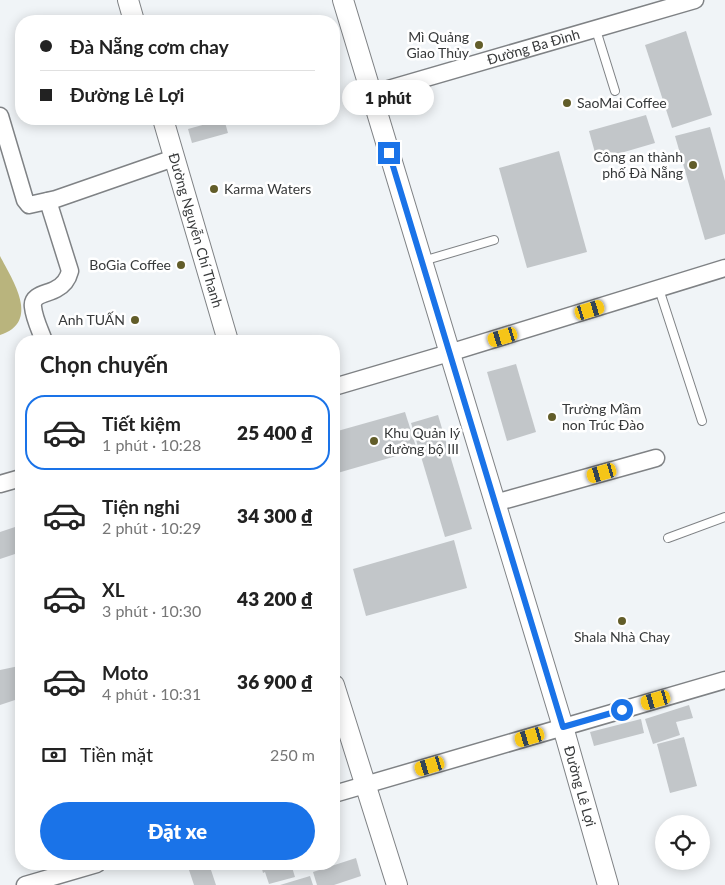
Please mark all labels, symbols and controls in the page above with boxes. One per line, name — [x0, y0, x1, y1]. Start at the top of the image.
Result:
street label: Đường Ba Đình — [485, 25, 582, 68]
place label: Mì Quảng Giao Thủy — [406, 28, 470, 61]
text: Đà Nẵng cơm chay — [70, 35, 229, 58]
marker: Mì Quảng Giao Thủy — [473, 39, 485, 51]
callout: 1 phút — [343, 80, 435, 116]
text: Đường Lê Lợi — [70, 83, 184, 106]
text: 1 phút — [365, 88, 411, 107]
place label: SaoMai Coffee — [577, 94, 667, 111]
marker: SaoMai Coffee — [561, 97, 573, 109]
route end — [378, 142, 400, 164]
place label: Công an thành phố Đà Nẵng — [593, 148, 683, 181]
street label: Đường Nguyễn Chí Thanh — [165, 151, 227, 310]
marker: Công an thành phố Đà Nẵng — [687, 159, 699, 171]
place label: Karma Waters — [224, 180, 311, 197]
marker: Karma Waters — [208, 183, 220, 195]
place label: BoGia Coffee — [89, 256, 171, 273]
marker: BoGia Coffee — [175, 259, 187, 271]
car — [573, 298, 606, 322]
place label: Anh TUẤN — [58, 311, 125, 328]
marker: Anh TUẤN — [129, 314, 141, 326]
car — [486, 325, 519, 349]
text: Chọn chuyến — [40, 351, 168, 378]
place label: Trường Mầm non Trúc Đào — [562, 400, 644, 433]
icon: car — [42, 410, 87, 455]
marker: Trường Mầm non Trúc Đào — [546, 411, 558, 423]
text: Tiết kiệm — [102, 412, 181, 435]
text: 25 400 ₫ — [237, 421, 313, 444]
place label: Khu Quản lý đường bộ III — [384, 424, 461, 457]
text: 1 phút · 10:28 — [102, 435, 201, 454]
marker: Khu Quản lý đường bộ III — [368, 435, 380, 447]
car — [585, 462, 618, 484]
icon: car — [42, 493, 87, 538]
text: Tiện nghi — [102, 495, 180, 518]
text: 34 300 ₫ — [237, 504, 313, 527]
text: 2 phút · 10:29 — [102, 518, 201, 537]
icon: car — [42, 576, 87, 621]
text: XL — [102, 578, 125, 601]
text: 43 200 ₫ — [237, 587, 313, 610]
text: 3 phút · 10:30 — [102, 601, 201, 620]
marker: Shala Nhà Chay — [616, 615, 628, 627]
place label: Shala Nhà Chay — [574, 628, 671, 645]
icon: car — [42, 659, 87, 704]
text: Moto — [102, 661, 148, 684]
text: 36 900 ₫ — [237, 670, 313, 693]
text: 4 phút · 10:31 — [102, 684, 201, 703]
car — [639, 689, 672, 711]
route start — [611, 699, 633, 721]
car — [513, 726, 546, 748]
icon: cash — [40, 741, 68, 769]
text: Tiền mặt — [80, 743, 153, 766]
street label: Đường Lê Lợi — [561, 744, 600, 828]
text: 250 m — [270, 745, 315, 764]
car — [413, 754, 446, 778]
button: Đặt xe — [40, 802, 315, 860]
map controls — [655, 815, 710, 870]
button: locate — [655, 815, 710, 870]

